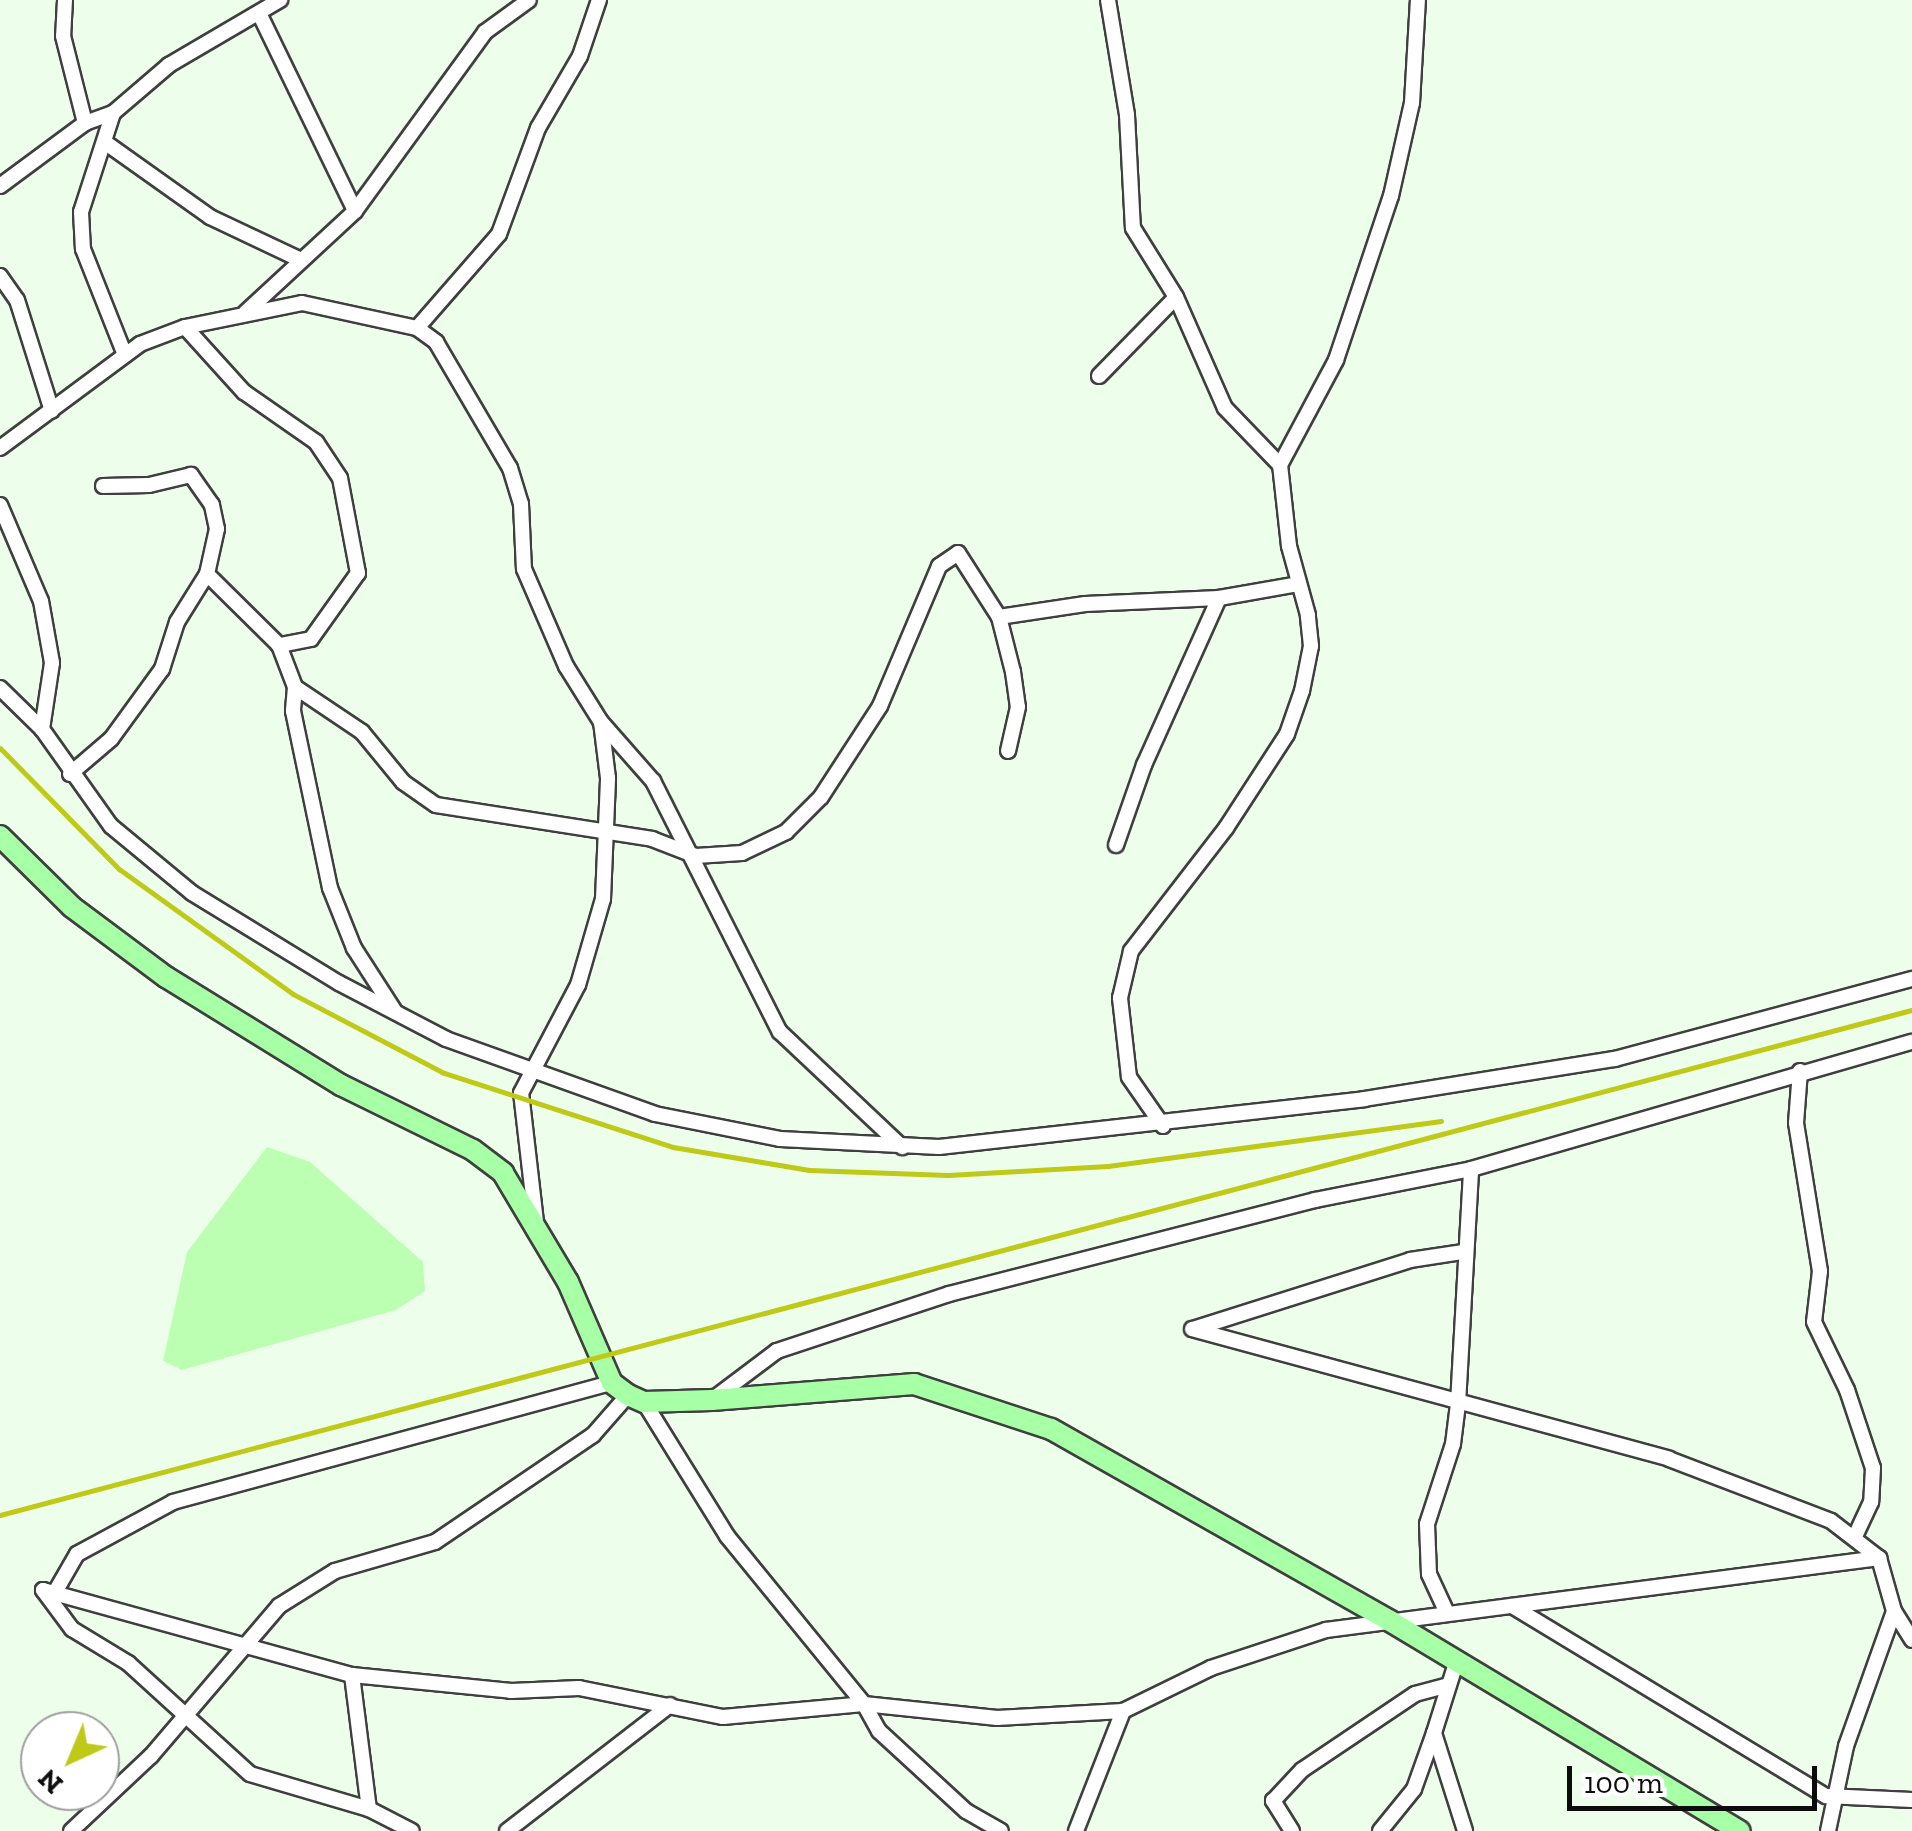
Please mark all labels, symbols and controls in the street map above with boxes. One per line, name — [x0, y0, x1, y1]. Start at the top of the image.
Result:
north arrow — [20, 1711, 120, 1811]
scale bar — [1572, 1746, 1822, 1808]
text: N — [31, 1762, 69, 1801]
text: 100 m — [1584, 1765, 1663, 1801]

